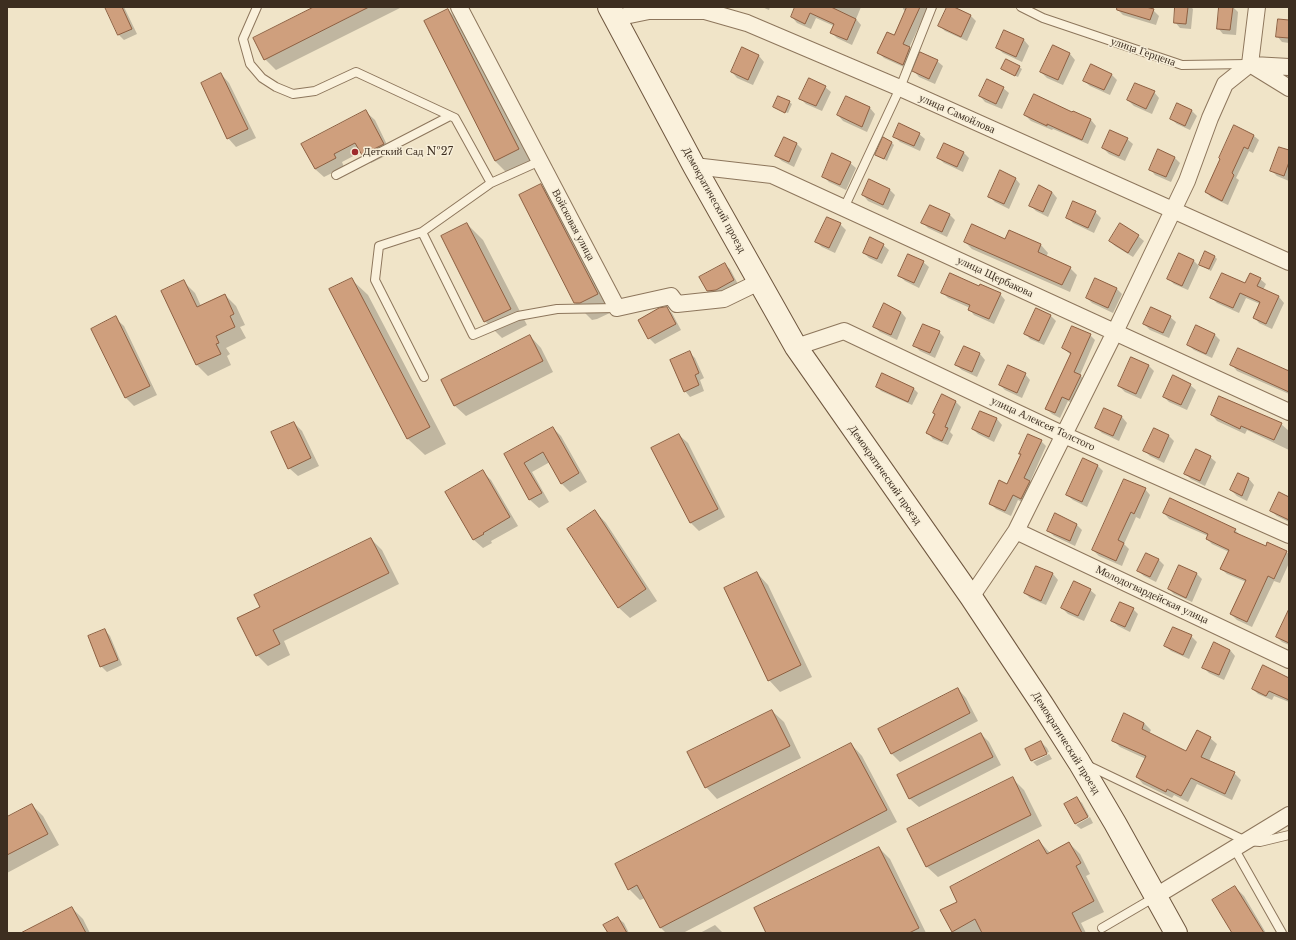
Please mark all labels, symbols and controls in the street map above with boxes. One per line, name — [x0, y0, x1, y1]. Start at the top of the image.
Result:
street label: улица Герцена — [1109, 35, 1177, 69]
street label: улица Самойлова — [917, 91, 997, 137]
place label: Детский Сад №27 — [363, 145, 453, 159]
street label: Демократический проезд — [679, 145, 749, 255]
marker: Детский Сад №27 — [350, 147, 360, 157]
street label: Войсковая улица — [549, 187, 597, 263]
street label: улица Щербакова — [955, 254, 1035, 300]
street label: улица Алексея Толстого — [989, 394, 1097, 454]
street label: Демократический проезд — [846, 423, 924, 527]
street label: Молодогвардейская улица — [1093, 563, 1211, 627]
street label: Демократический проезд — [1029, 689, 1103, 797]

